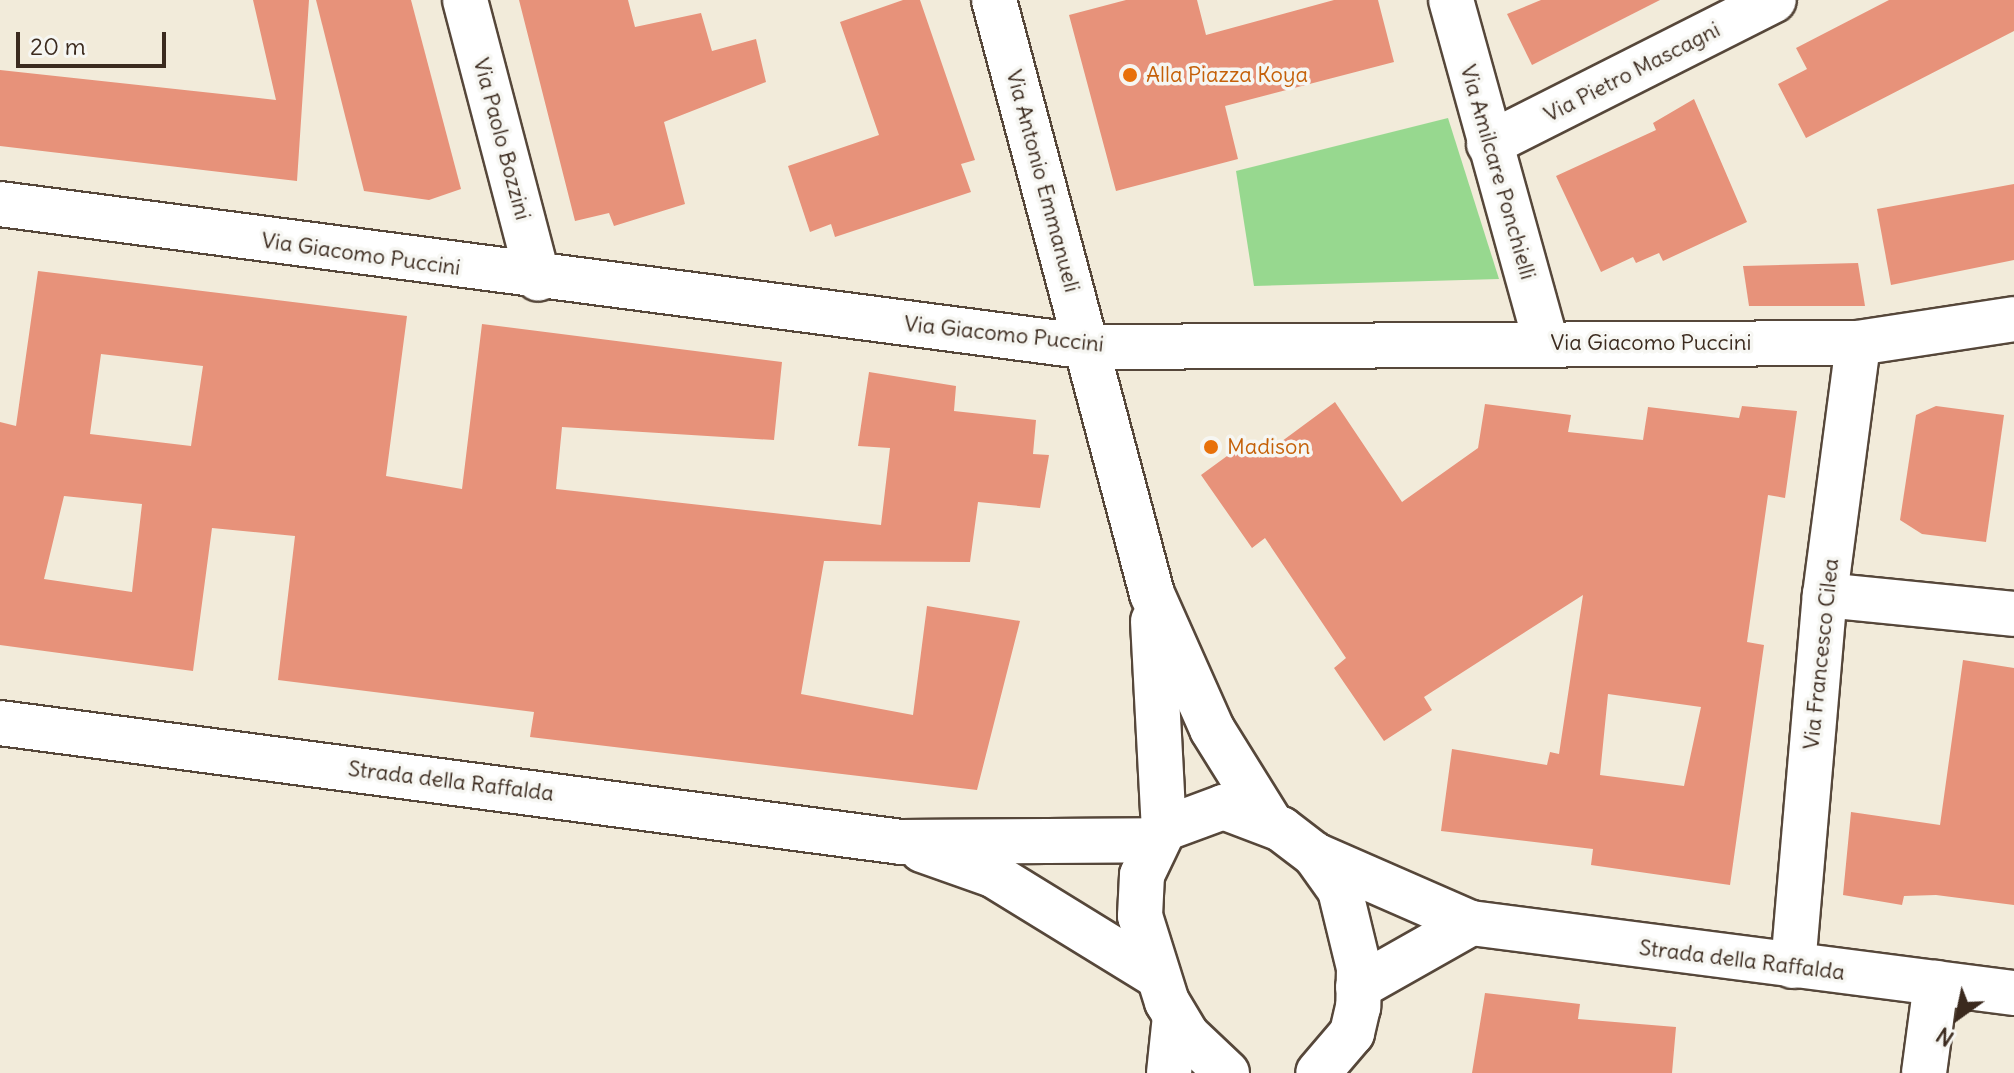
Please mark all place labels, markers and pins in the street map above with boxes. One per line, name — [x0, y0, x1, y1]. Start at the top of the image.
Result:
place label: Alla Piazza Koya — [1146, 62, 1308, 88]
marker: Alla Piazza Koya — [1121, 66, 1139, 84]
place label: Madison — [1227, 434, 1310, 460]
marker: Madison — [1202, 438, 1220, 456]

